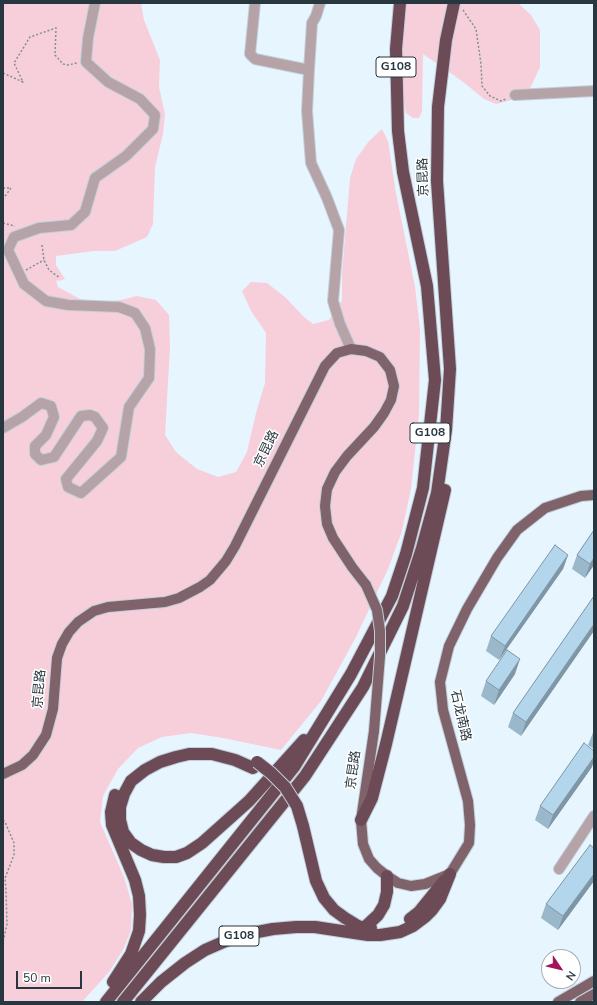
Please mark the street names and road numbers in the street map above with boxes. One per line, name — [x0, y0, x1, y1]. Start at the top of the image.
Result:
road number: G108 — [376, 57, 416, 77]
street label: 京昆路 — [416, 157, 432, 197]
road number: G108 — [410, 423, 450, 443]
street label: 京昆路 — [251, 428, 283, 470]
street label: 京昆路 — [31, 669, 49, 709]
street label: 石龙南路 — [447, 689, 473, 743]
street label: 京昆路 — [344, 750, 364, 790]
road number: G108 — [219, 926, 259, 946]

